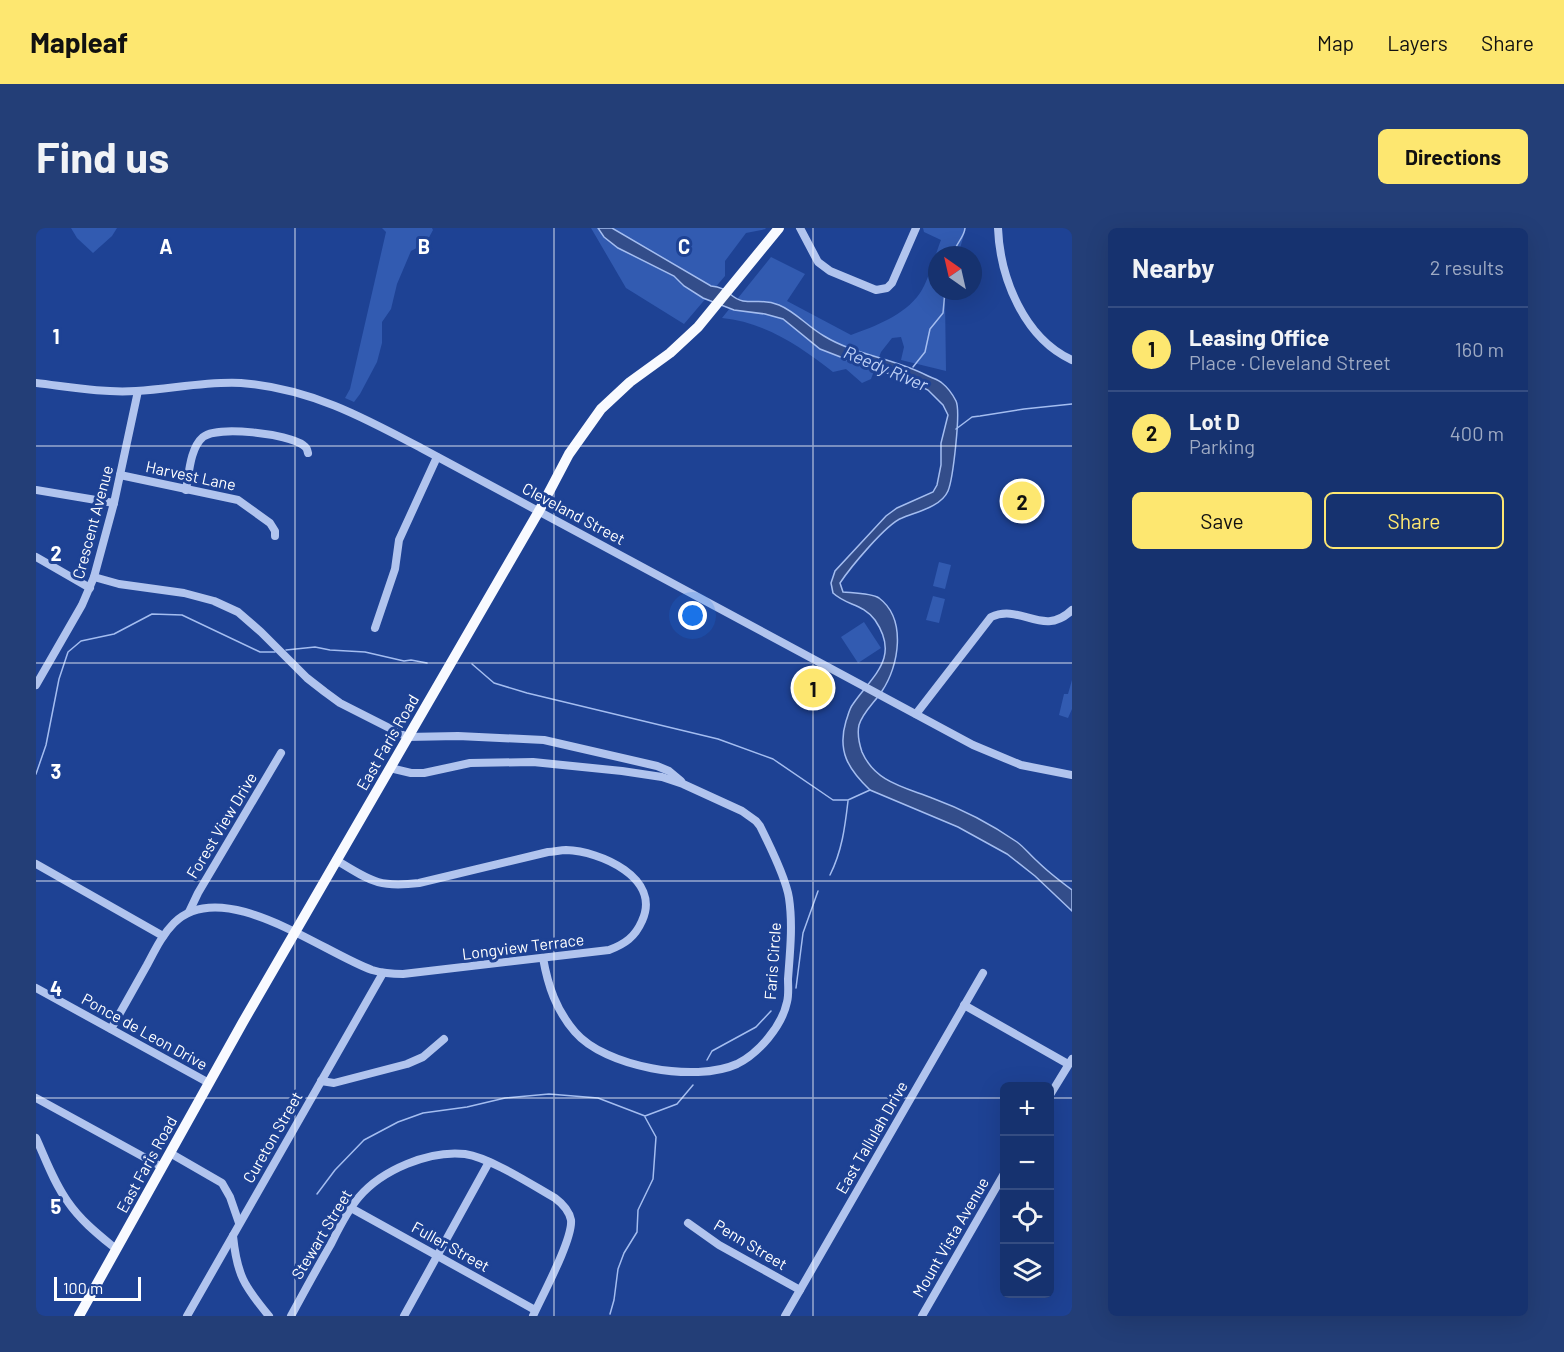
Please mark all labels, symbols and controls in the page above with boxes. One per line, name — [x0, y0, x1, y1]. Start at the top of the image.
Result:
text: Mapleaf — [30, 25, 128, 59]
text: Map — [1317, 30, 1354, 55]
text: Layers — [1387, 30, 1448, 55]
text: Share — [1481, 30, 1534, 55]
button: Directions — [1378, 129, 1528, 184]
text: Find us — [36, 131, 169, 181]
text: A — [159, 234, 173, 258]
text: B — [418, 234, 430, 258]
text: C — [678, 234, 690, 258]
north arrow — [928, 246, 982, 300]
text: Nearby — [1132, 252, 1214, 283]
text: 2 results — [1430, 255, 1504, 279]
text: 1 — [52, 324, 60, 348]
text: Leasing Office — [1189, 324, 1329, 350]
text: 1 — [1148, 337, 1155, 361]
text: 160 m — [1455, 337, 1504, 361]
water label: Reedy River — [841, 340, 932, 396]
text: Place · Cleveland Street — [1189, 350, 1391, 374]
text: Lot D — [1189, 408, 1240, 434]
text: 2 — [1146, 421, 1157, 445]
text: 400 m — [1450, 421, 1504, 445]
text: Parking — [1189, 434, 1255, 458]
street label: Harvest Lane — [144, 456, 238, 494]
street label: Crescent Avenue — [68, 463, 116, 581]
street label: Cleveland Street — [519, 478, 629, 548]
pin: 2 — [1002, 478, 1042, 524]
button: Save — [1132, 492, 1312, 549]
button: Share — [1324, 492, 1504, 549]
text: 2 — [50, 541, 62, 565]
your location — [678, 601, 707, 630]
pin: 1 — [794, 666, 832, 710]
street label: East Faris Road — [352, 691, 422, 793]
text: 3 — [51, 759, 61, 783]
street label: Forest View Drive — [182, 769, 260, 881]
street label: Faris Circle — [760, 922, 784, 1000]
street label: Longview Terrace — [461, 929, 585, 963]
text: 4 — [50, 976, 62, 1000]
street label: Ponce de Leon Drive — [79, 989, 211, 1073]
street label: East Tallulah Drive — [831, 1077, 911, 1197]
map controls — [1000, 1082, 1054, 1298]
button: + — [1000, 1082, 1054, 1136]
street label: Cureton Street — [238, 1088, 306, 1186]
street label: East Faris Road — [112, 1112, 180, 1216]
button: − — [1000, 1136, 1054, 1190]
street label: Mount Vista Avenue — [908, 1174, 992, 1300]
street label: Stewart Street — [287, 1186, 355, 1282]
button: locate — [1000, 1190, 1054, 1244]
text: 5 — [51, 1194, 62, 1218]
street label: Penn Street — [711, 1215, 791, 1273]
street label: Fuller Street — [409, 1217, 493, 1275]
button: layers — [1000, 1244, 1054, 1298]
scale bar — [54, 1274, 141, 1302]
text: 100 m — [63, 1278, 103, 1297]

